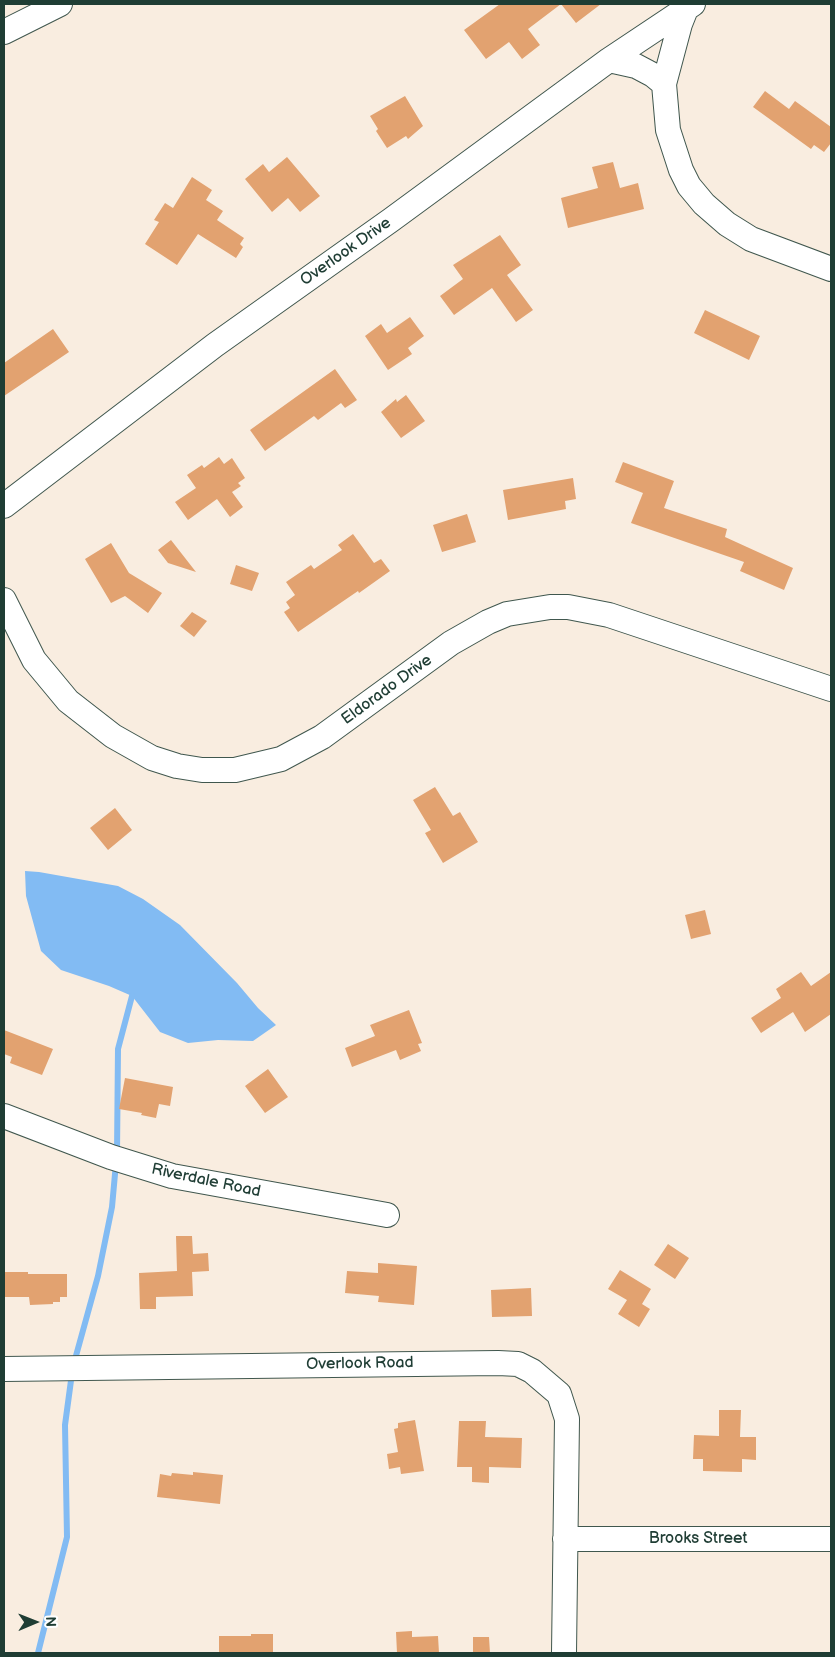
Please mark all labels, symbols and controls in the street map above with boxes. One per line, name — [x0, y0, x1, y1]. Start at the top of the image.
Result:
street label: Overlook Drive — [297, 214, 395, 290]
street label: Eldorado Drive — [338, 651, 436, 729]
street label: Riverdale Road — [150, 1160, 262, 1202]
street label: Overlook Road — [306, 1353, 414, 1375]
street label: Brooks Street — [649, 1529, 747, 1549]
north arrow — [10, 1597, 60, 1647]
text: N — [42, 1616, 59, 1627]

